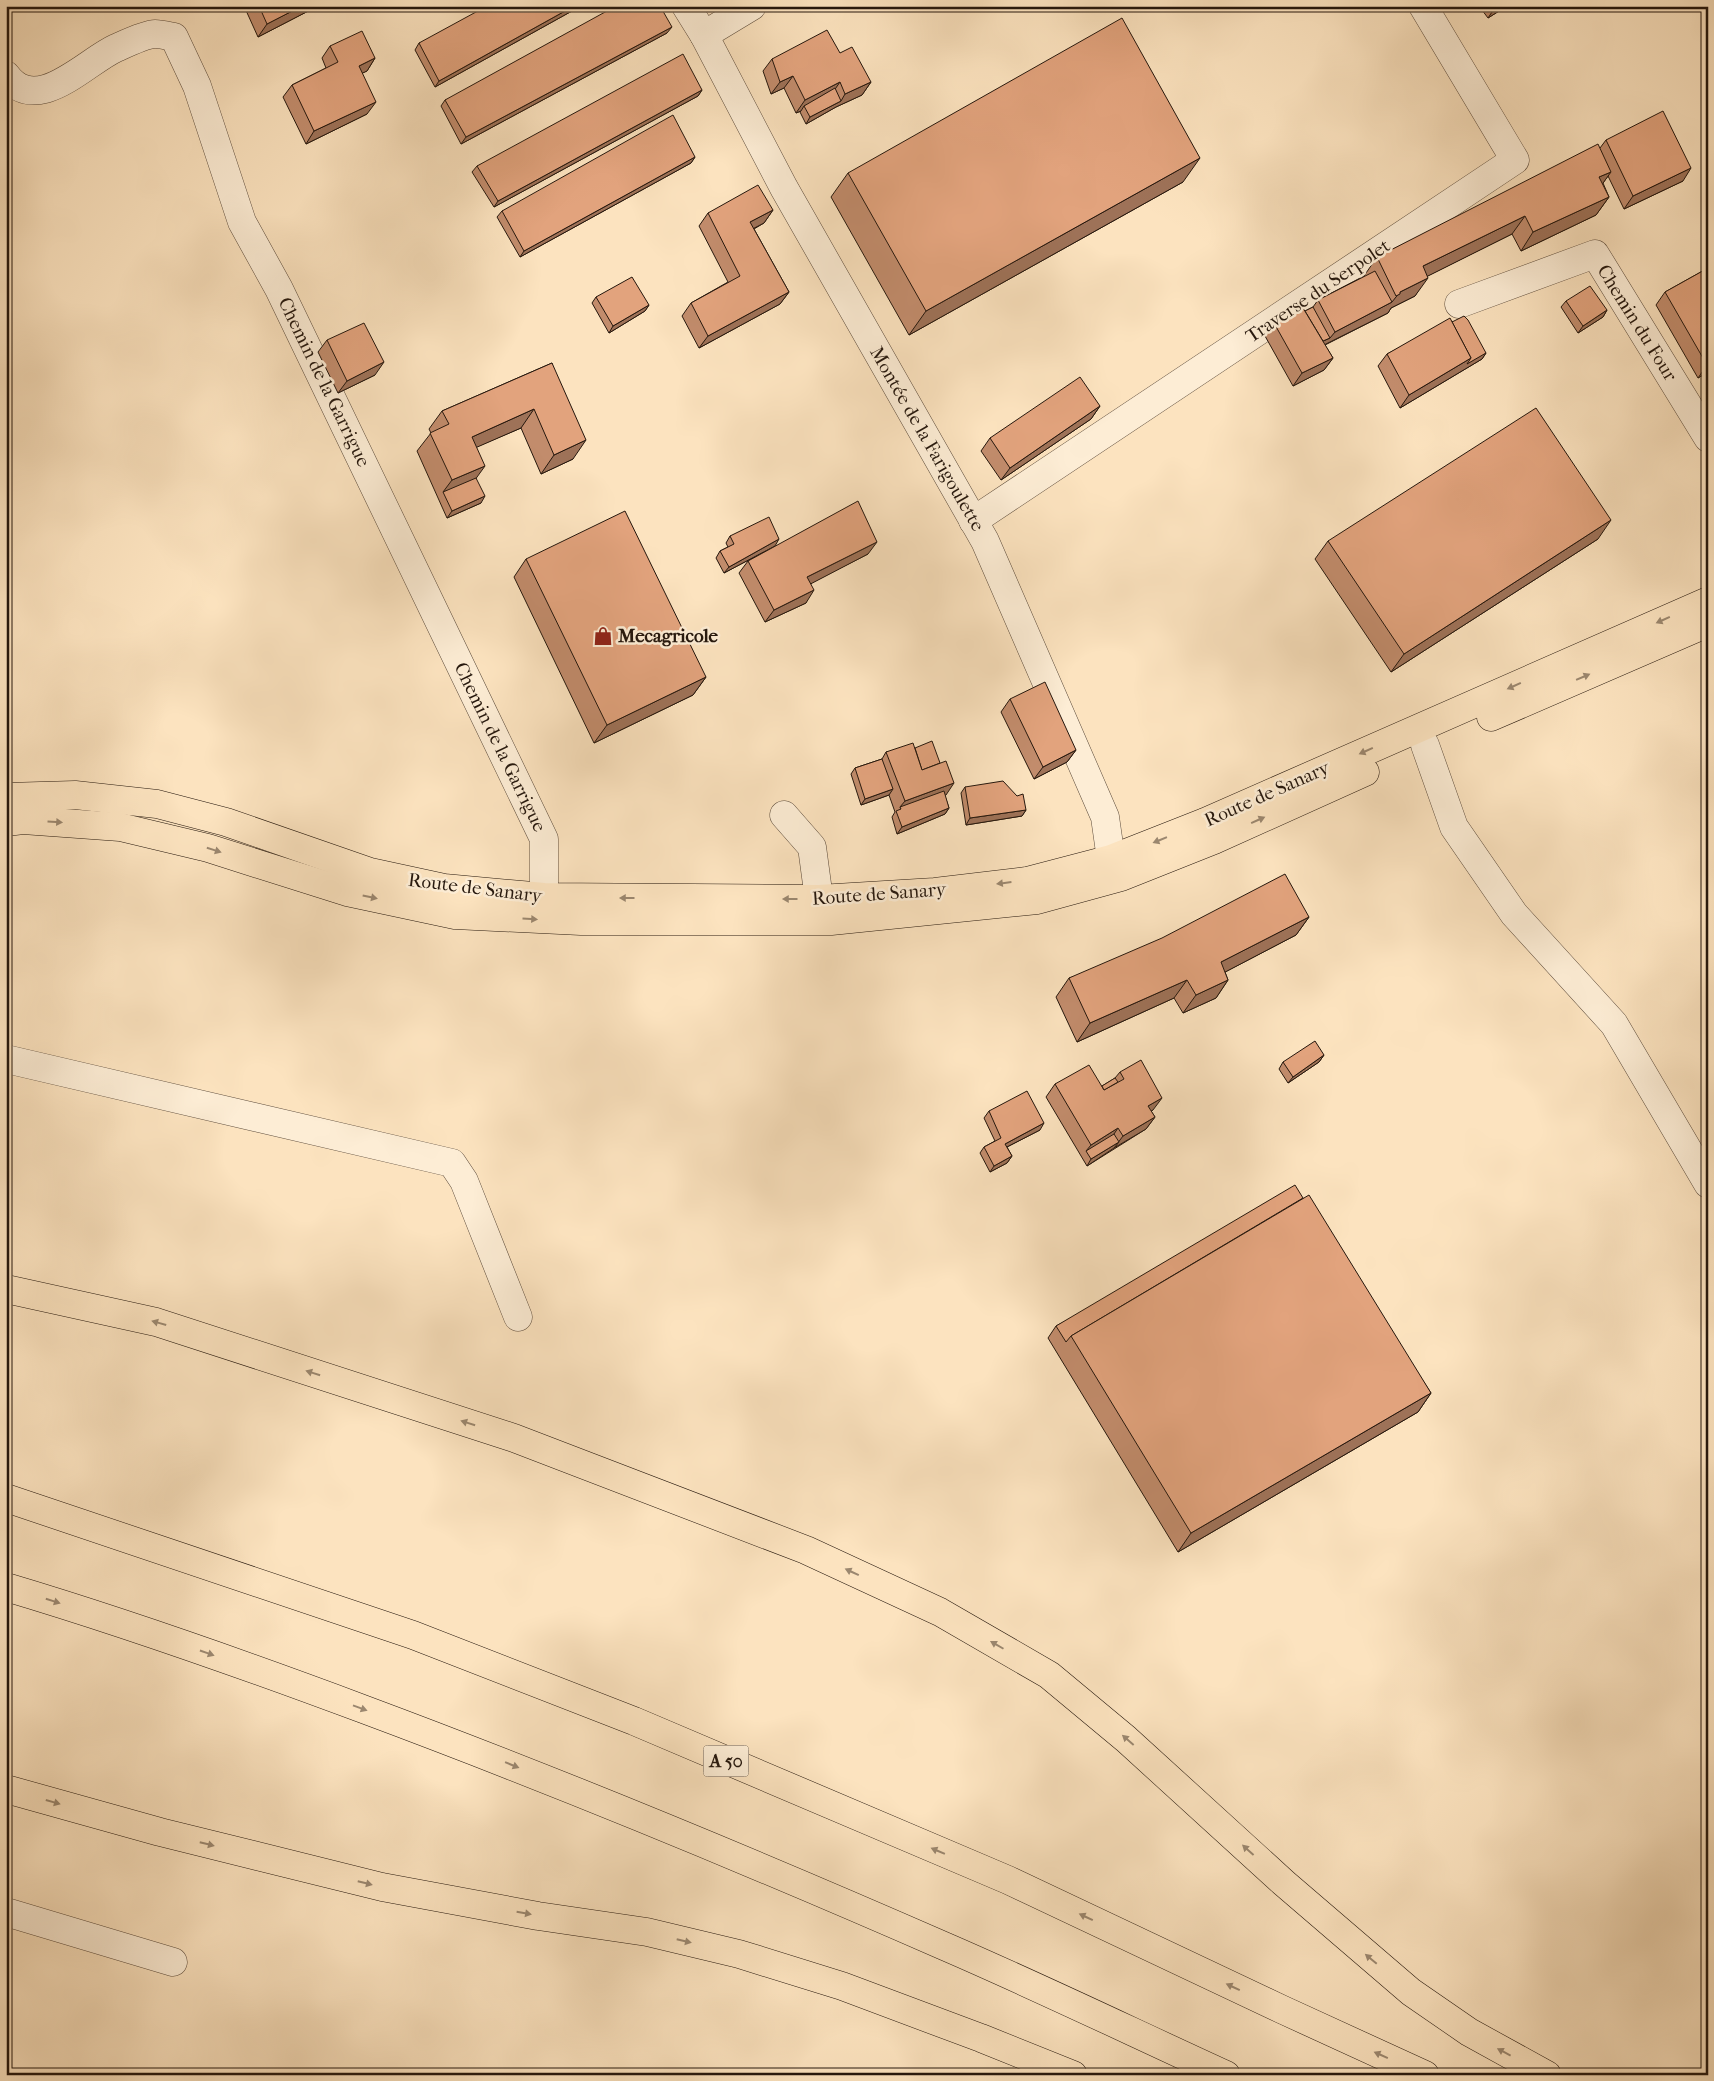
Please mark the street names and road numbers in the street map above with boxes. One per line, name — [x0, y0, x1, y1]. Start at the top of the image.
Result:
street label: Traverse du Serpolet — [1242, 234, 1394, 347]
street label: Chemin du Four — [1592, 261, 1682, 386]
street label: Chemin de la Garrigue — [273, 294, 375, 470]
street label: Montée de la Farigoulette — [865, 343, 989, 535]
street label: Chemin de la Garrigue — [449, 659, 551, 835]
street label: Route de Sanary — [1201, 756, 1334, 831]
street label: Route de Sanary — [407, 869, 544, 907]
street label: Route de Sanary — [811, 878, 948, 910]
road number: A 50 — [704, 1745, 748, 1776]

